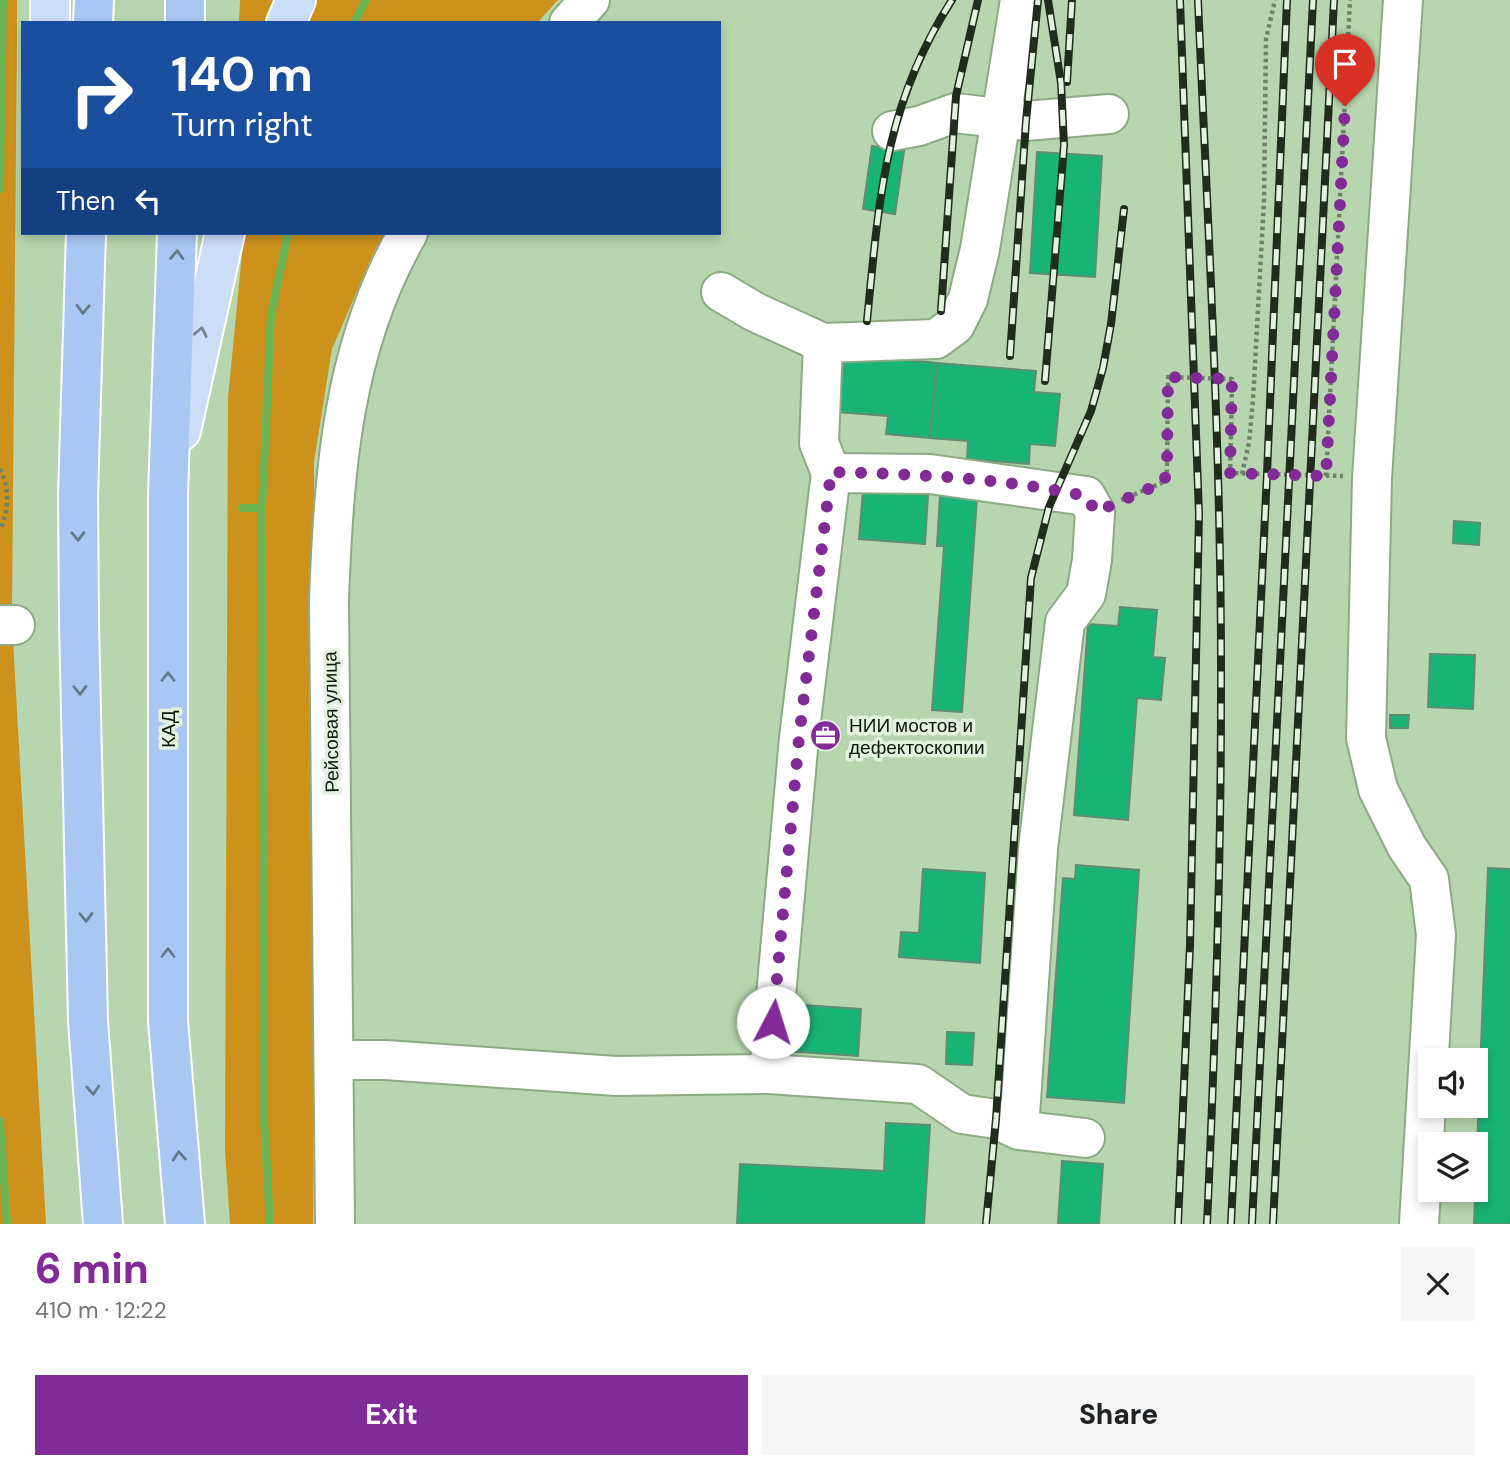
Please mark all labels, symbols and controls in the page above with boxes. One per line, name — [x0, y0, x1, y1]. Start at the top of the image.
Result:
pin — [1315, 34, 1375, 106]
text: 140 m — [171, 42, 313, 106]
icon: arrive — [1326, 45, 1364, 83]
icon: right — [56, 49, 147, 140]
text: Turn right — [171, 104, 313, 146]
icon: left — [129, 182, 167, 220]
text: Then — [56, 184, 115, 218]
one-way arrow — [169, 249, 184, 260]
one-way arrow — [76, 304, 91, 315]
one-way arrow — [193, 326, 208, 338]
one-way arrow — [70, 532, 86, 542]
street label: Рейсовая улица — [317, 651, 345, 793]
one-way arrow — [160, 671, 176, 681]
one-way arrow — [73, 685, 88, 696]
street label: КАД — [156, 710, 181, 748]
place label: НИИ мостов и дефектоскопии — [849, 713, 985, 760]
office icon: НИИ мостов и дефектоскопии — [809, 719, 843, 753]
one-way arrow — [78, 912, 93, 923]
one-way arrow — [160, 947, 176, 958]
position arrow — [736, 985, 810, 1059]
map controls — [1418, 1048, 1488, 1202]
button: sound — [1418, 1048, 1488, 1118]
one-way arrow — [85, 1084, 100, 1095]
button: layers — [1418, 1132, 1488, 1202]
one-way arrow — [172, 1150, 187, 1161]
text: 6 min — [35, 1241, 149, 1296]
button: close — [1401, 1247, 1475, 1321]
text: 410 m · 12:22 — [35, 1295, 167, 1325]
button: Exit — [35, 1375, 748, 1455]
button: Share — [762, 1375, 1475, 1455]

